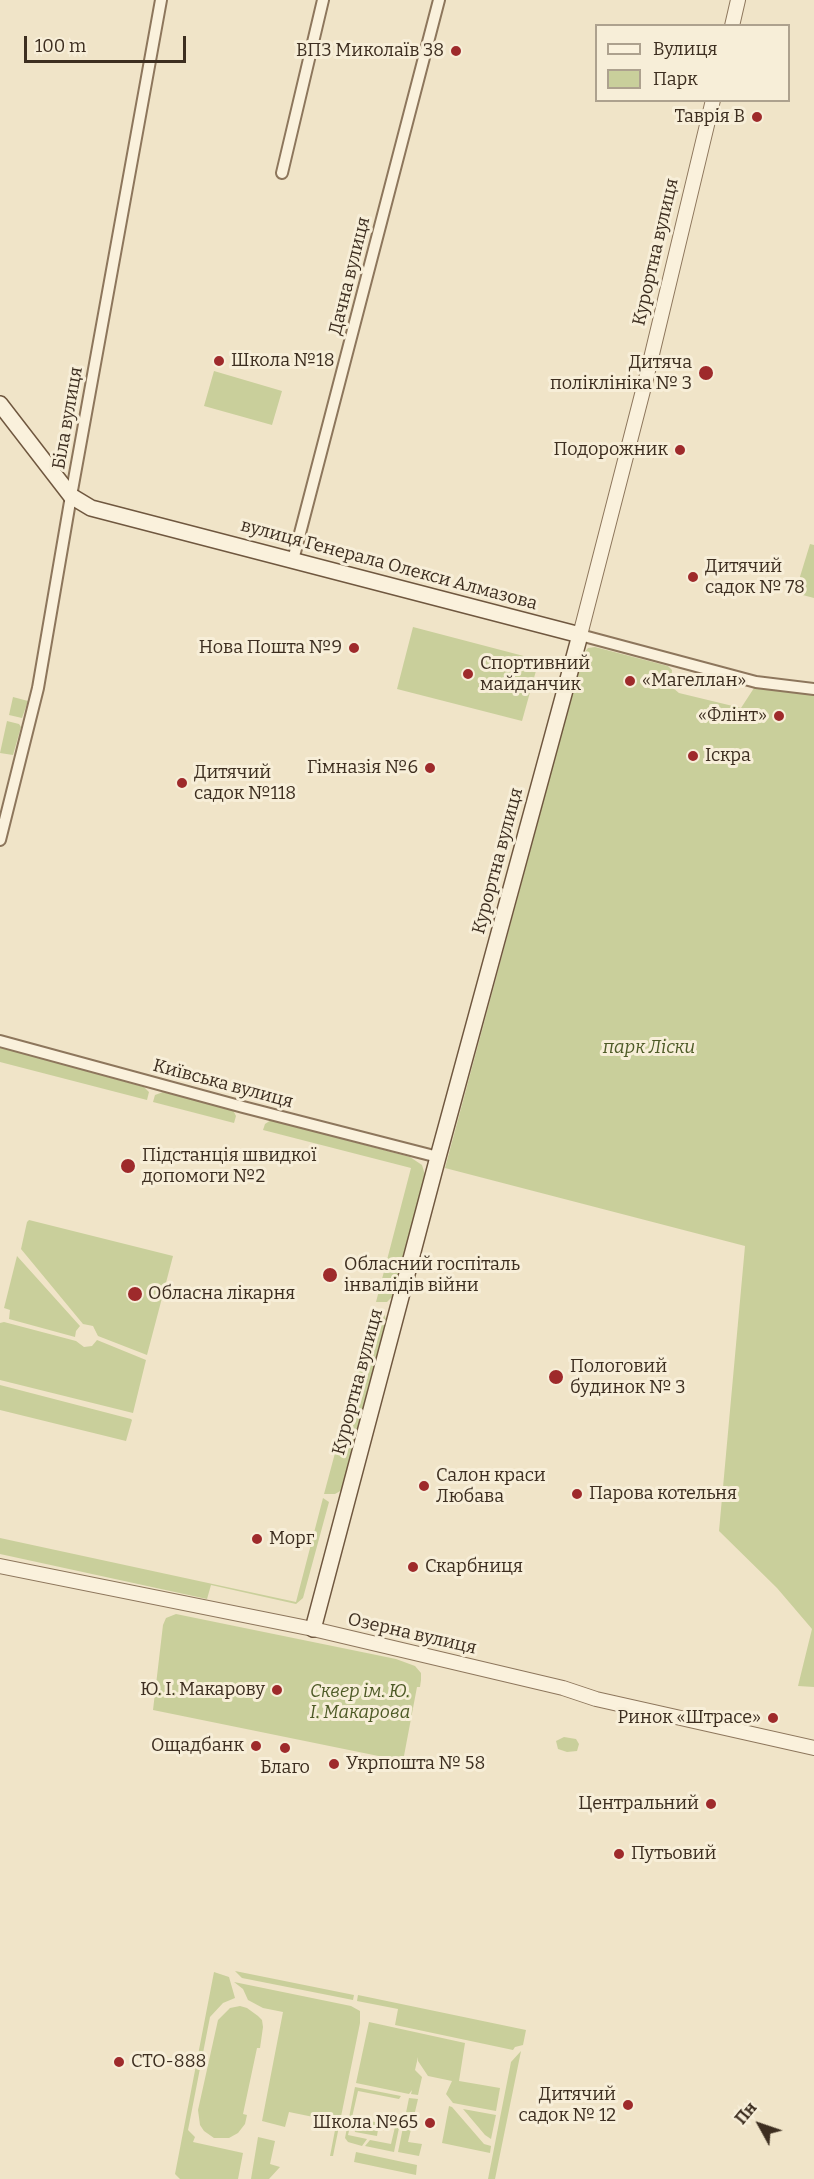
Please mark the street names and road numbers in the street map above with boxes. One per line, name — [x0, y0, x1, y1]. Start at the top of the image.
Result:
street label: Курортна вулиця — [629, 176, 683, 328]
street label: Дачна вулиця — [325, 215, 375, 337]
street label: Біла вулиця — [48, 365, 88, 471]
street label: вулиця Генерала Олекси Алмазова — [238, 515, 540, 615]
street label: Курортна вулиця — [468, 786, 528, 936]
street label: Київська вулиця — [150, 1055, 296, 1113]
street label: Курортна вулиця — [328, 1307, 388, 1457]
street label: Озерна вулиця — [346, 1609, 478, 1659]

